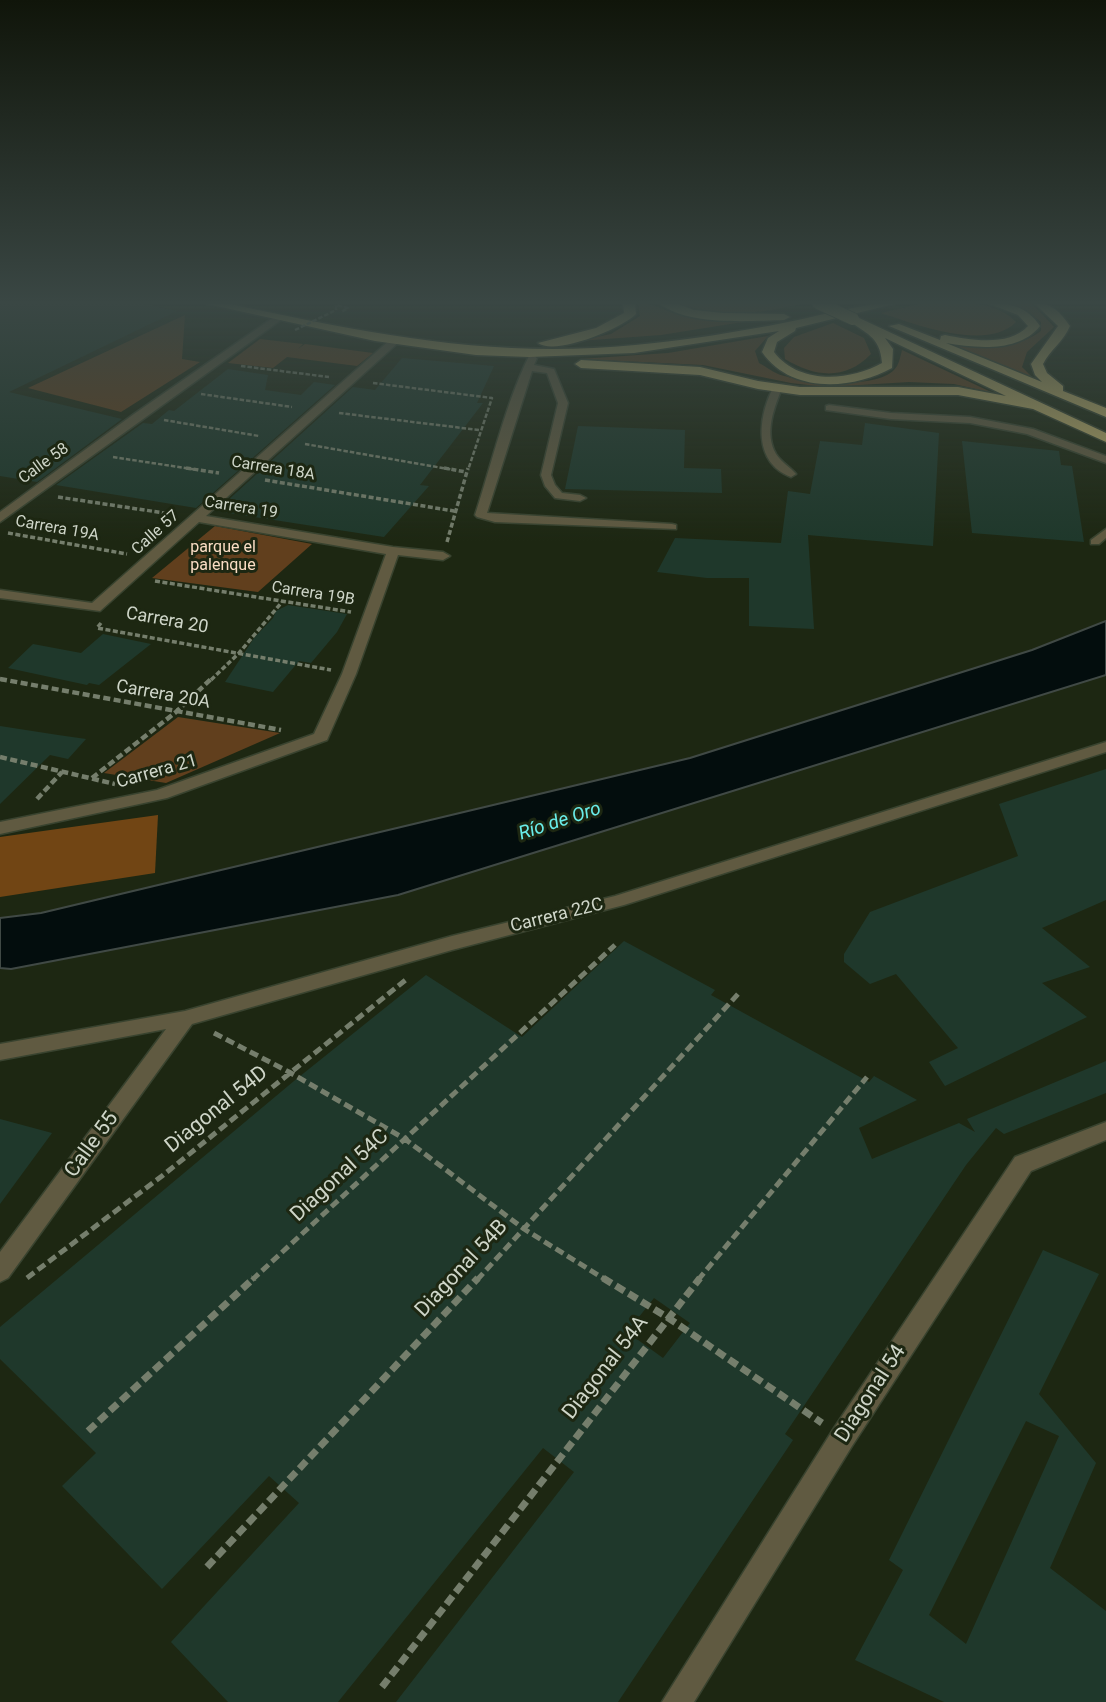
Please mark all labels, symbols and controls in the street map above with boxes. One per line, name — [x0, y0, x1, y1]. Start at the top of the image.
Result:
street label: Calle 58 — [15, 439, 73, 489]
street label: Carrera 18A — [230, 453, 316, 485]
street label: Carrera 19 — [203, 493, 279, 523]
street label: Calle 57 — [128, 507, 184, 559]
street label: Carrera 19A — [14, 512, 100, 546]
park label: parque el palenque — [190, 538, 256, 576]
street label: Carrera 19B — [270, 578, 356, 610]
street label: Carrera 20 — [124, 603, 210, 639]
street label: Carrera 20A — [114, 676, 212, 714]
street label: Carrera 21 — [114, 750, 200, 794]
water label: Río de Oro — [516, 798, 604, 846]
street label: Carrera 22C — [508, 894, 606, 938]
street label: Diagonal 54D — [161, 1061, 273, 1159]
street label: Calle 55 — [60, 1107, 124, 1183]
street label: Diagonal 54C — [286, 1124, 394, 1228]
street label: Diagonal 54B — [410, 1215, 514, 1323]
street label: Diagonal 54A — [558, 1311, 654, 1425]
street label: Diagonal 54 — [830, 1341, 912, 1447]

